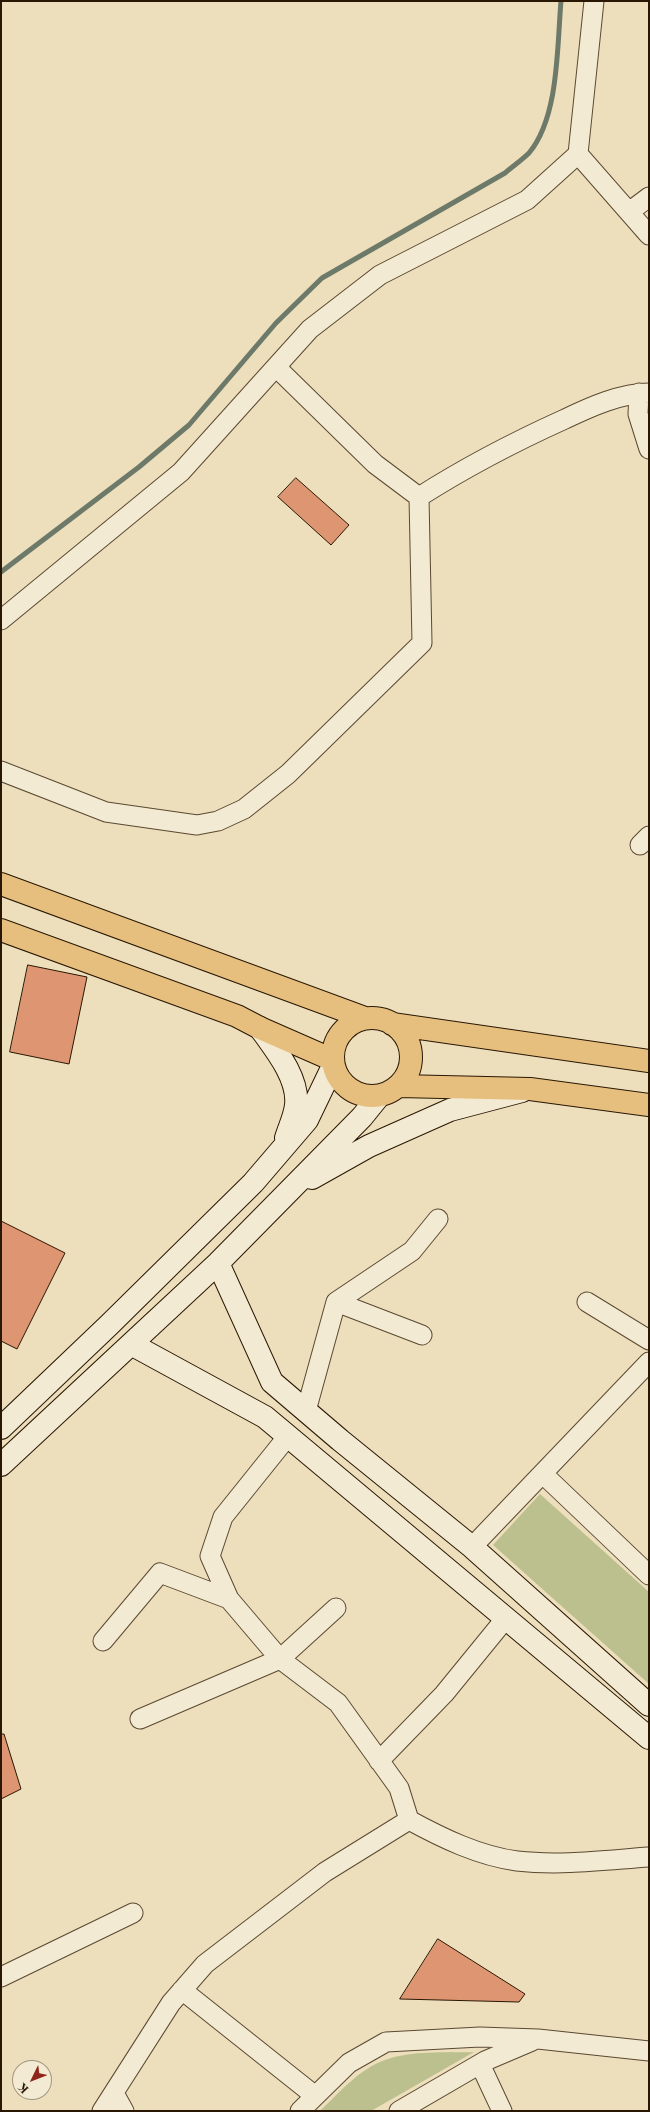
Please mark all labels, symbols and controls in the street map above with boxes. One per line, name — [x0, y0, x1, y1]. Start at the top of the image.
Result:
north arrow — [12, 2060, 52, 2100]
text: K — [16, 2079, 32, 2096]

